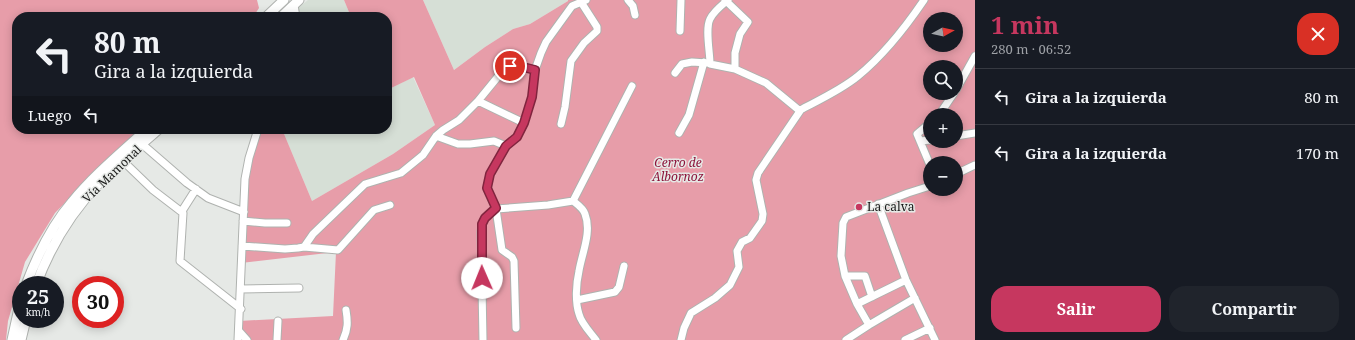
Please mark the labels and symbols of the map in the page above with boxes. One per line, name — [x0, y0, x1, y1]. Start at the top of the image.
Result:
north arrow — [923, 12, 963, 52]
pin — [493, 49, 527, 83]
street label: Vía Mamonal — [78, 141, 145, 206]
park label: Cerro de Albornoz — [651, 154, 704, 185]
place label: La calva — [867, 198, 915, 215]
marker: La calva — [854, 202, 864, 212]
position arrow — [461, 257, 503, 299]
speed limit sign: 30 — [72, 276, 124, 328]

